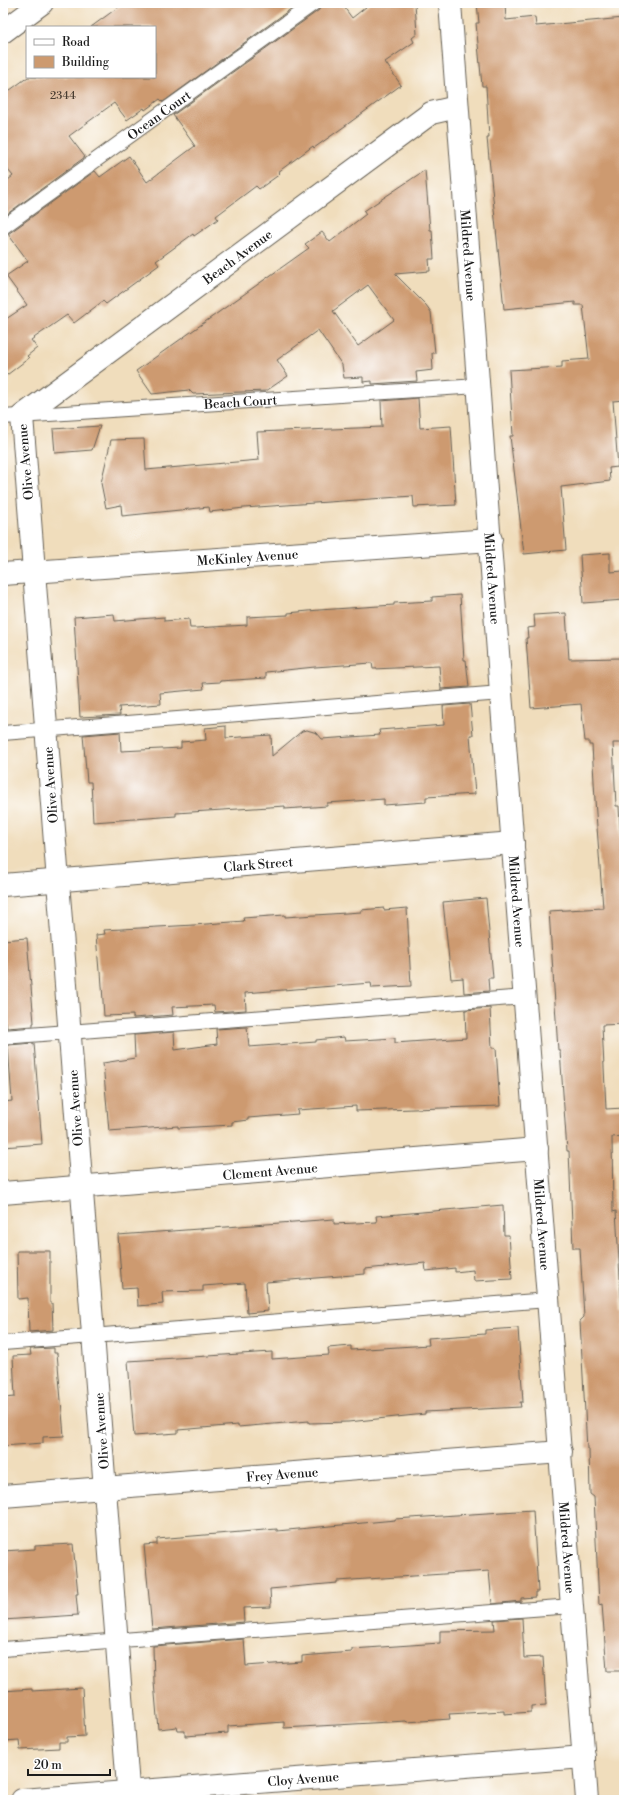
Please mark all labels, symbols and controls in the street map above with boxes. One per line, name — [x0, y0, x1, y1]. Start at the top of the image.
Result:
legend — [26, 26, 156, 78]
text: Road — [62, 35, 90, 50]
text: Building — [61, 55, 110, 70]
street label: Ocean Court — [124, 87, 195, 144]
house number: 2344 — [50, 89, 76, 103]
street label: Mildred Avenue — [456, 209, 479, 302]
street label: Beach Avenue — [199, 226, 276, 289]
street label: Beach Court — [202, 392, 278, 413]
street label: Olive Avenue — [15, 423, 37, 501]
street label: Mildred Avenue — [480, 532, 503, 625]
street label: McKinley Avenue — [196, 546, 299, 569]
street label: Olive Avenue — [40, 746, 62, 824]
street label: Clark Street — [223, 854, 294, 876]
street label: Mildred Avenue — [505, 855, 528, 949]
street label: Olive Avenue — [65, 1069, 87, 1147]
street label: Clement Avenue — [222, 1160, 319, 1184]
street label: Mildred Avenue — [530, 1178, 553, 1272]
street label: Olive Avenue — [91, 1392, 113, 1470]
street label: Frey Avenue — [246, 1464, 319, 1486]
street label: Mildred Avenue — [555, 1501, 578, 1595]
scale bar — [28, 1751, 110, 1777]
text: 20 m — [34, 1758, 62, 1773]
street label: Cloy Avenue — [267, 1769, 340, 1790]

